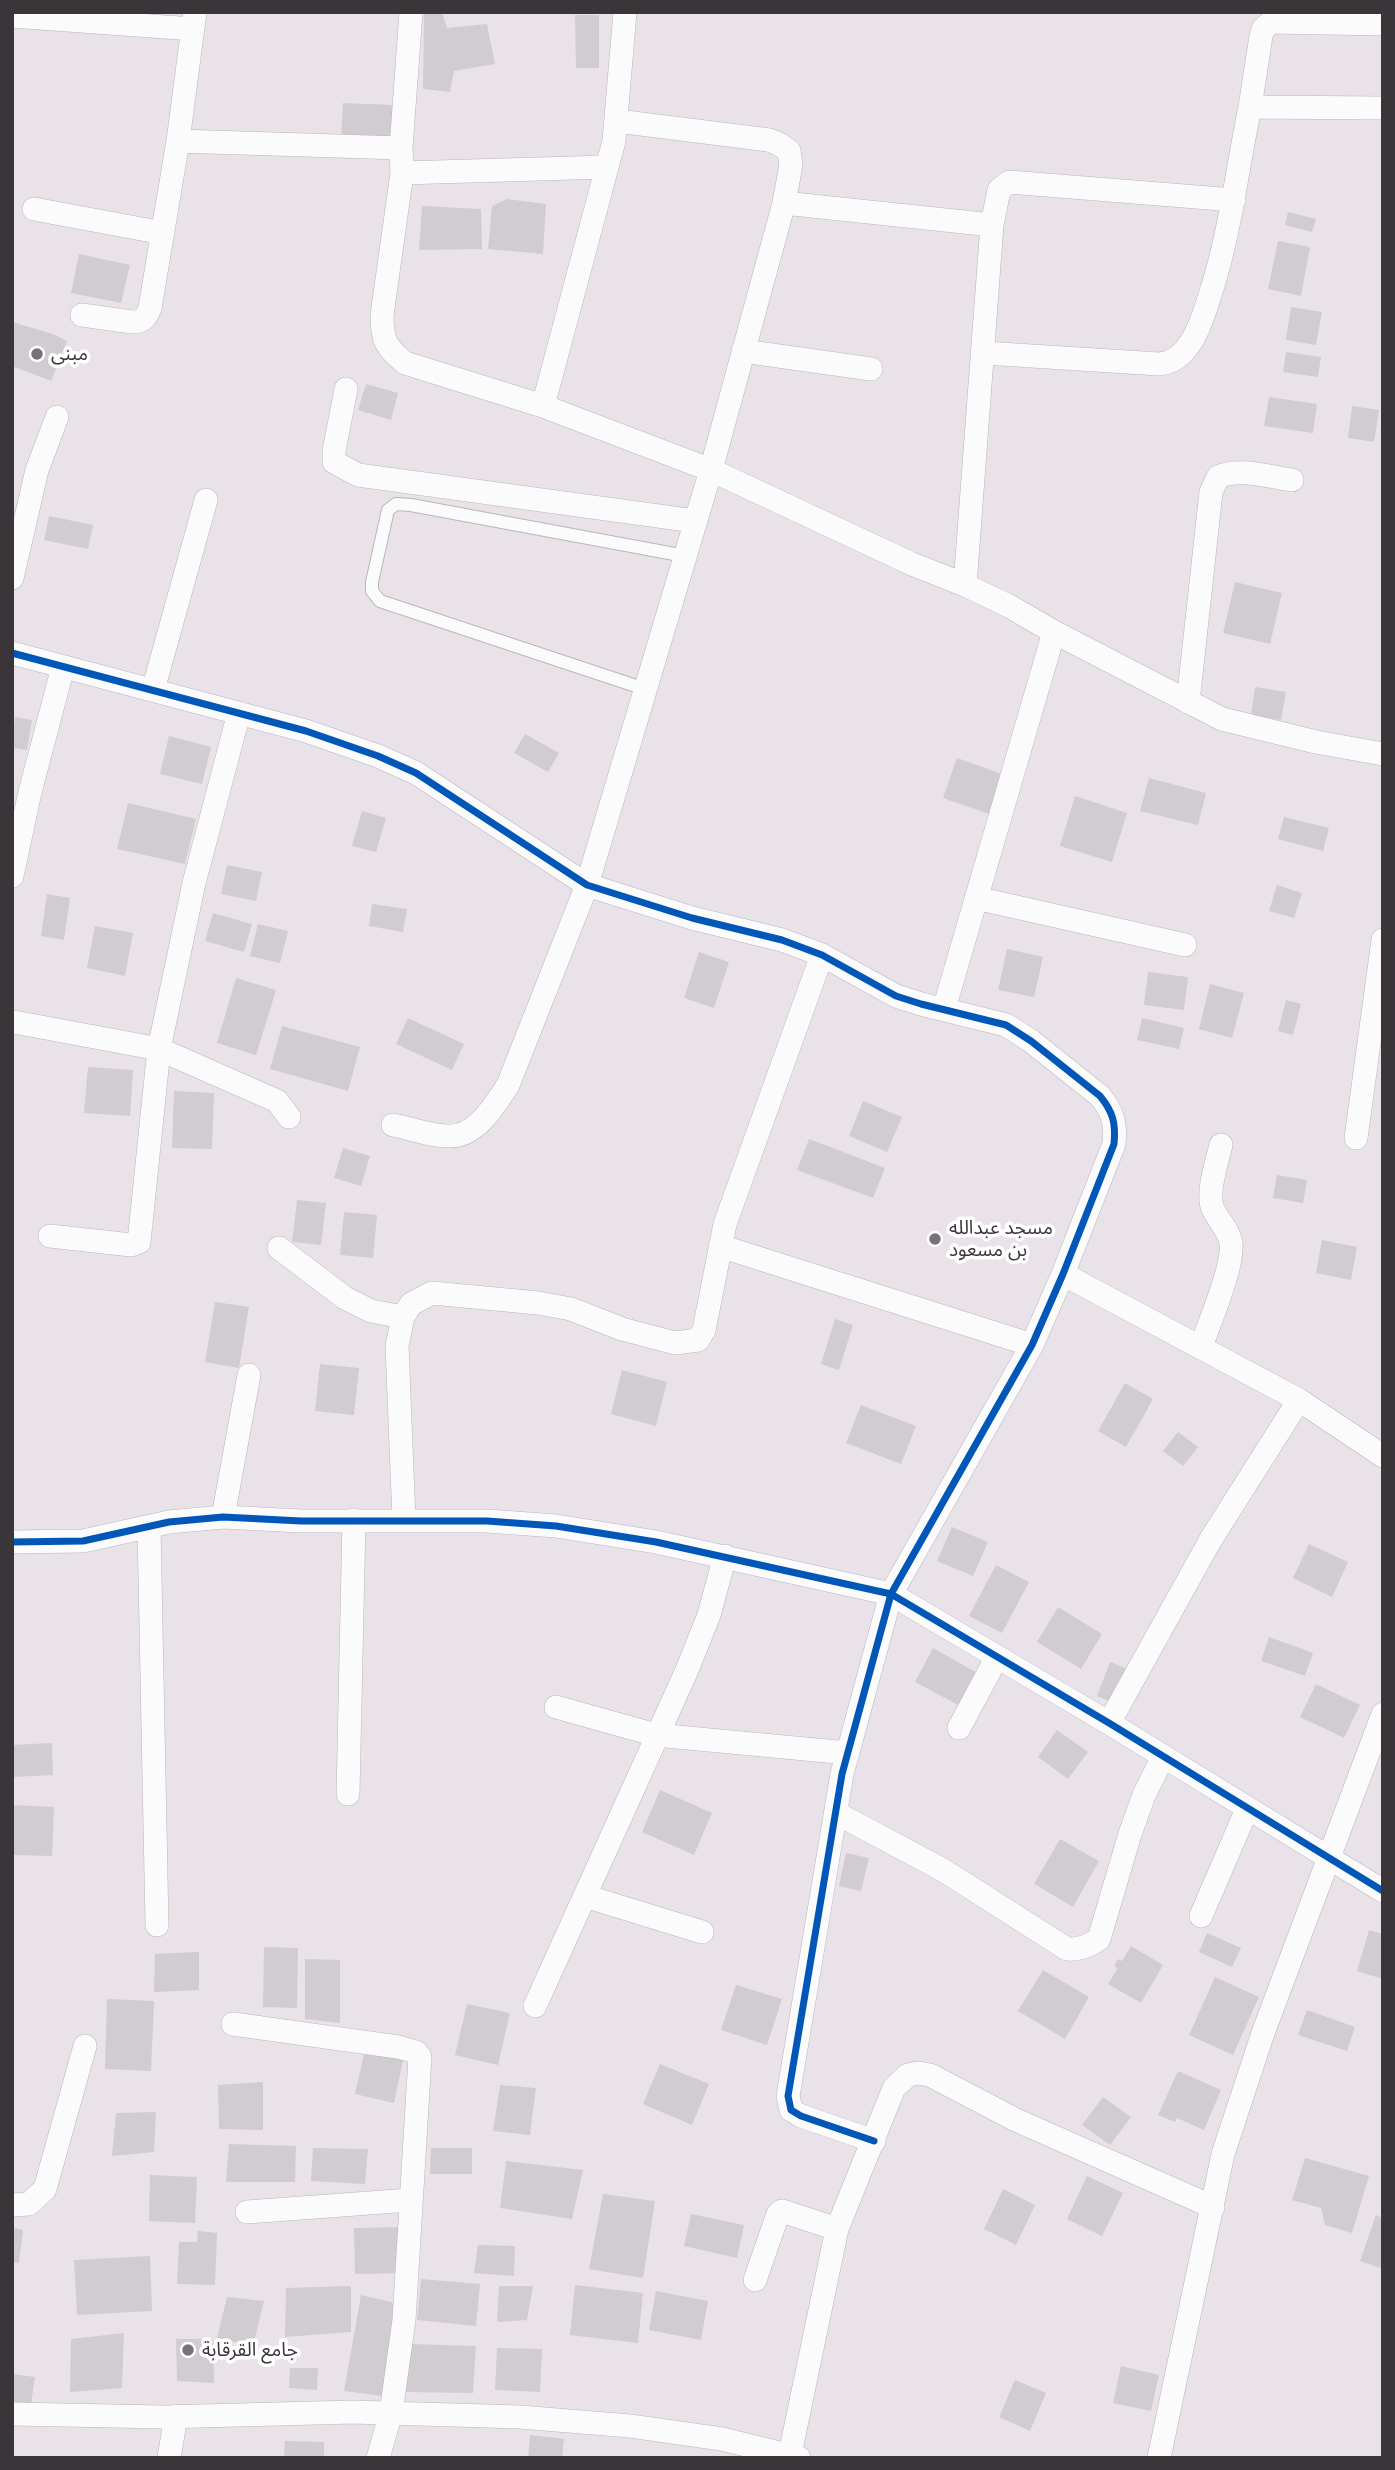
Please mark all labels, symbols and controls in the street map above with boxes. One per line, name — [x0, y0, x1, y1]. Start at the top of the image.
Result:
place label: مبنى — [51, 343, 88, 365]
marker: مبنى — [29, 346, 45, 362]
place label: مسجد عبدالله بن مسعود — [949, 1217, 1053, 1261]
marker: مسجد عبدالله بن مسعود — [927, 1231, 943, 1247]
place label: جامع القرقابة — [202, 2339, 298, 2361]
marker: جامع القرقابة — [180, 2342, 196, 2358]

